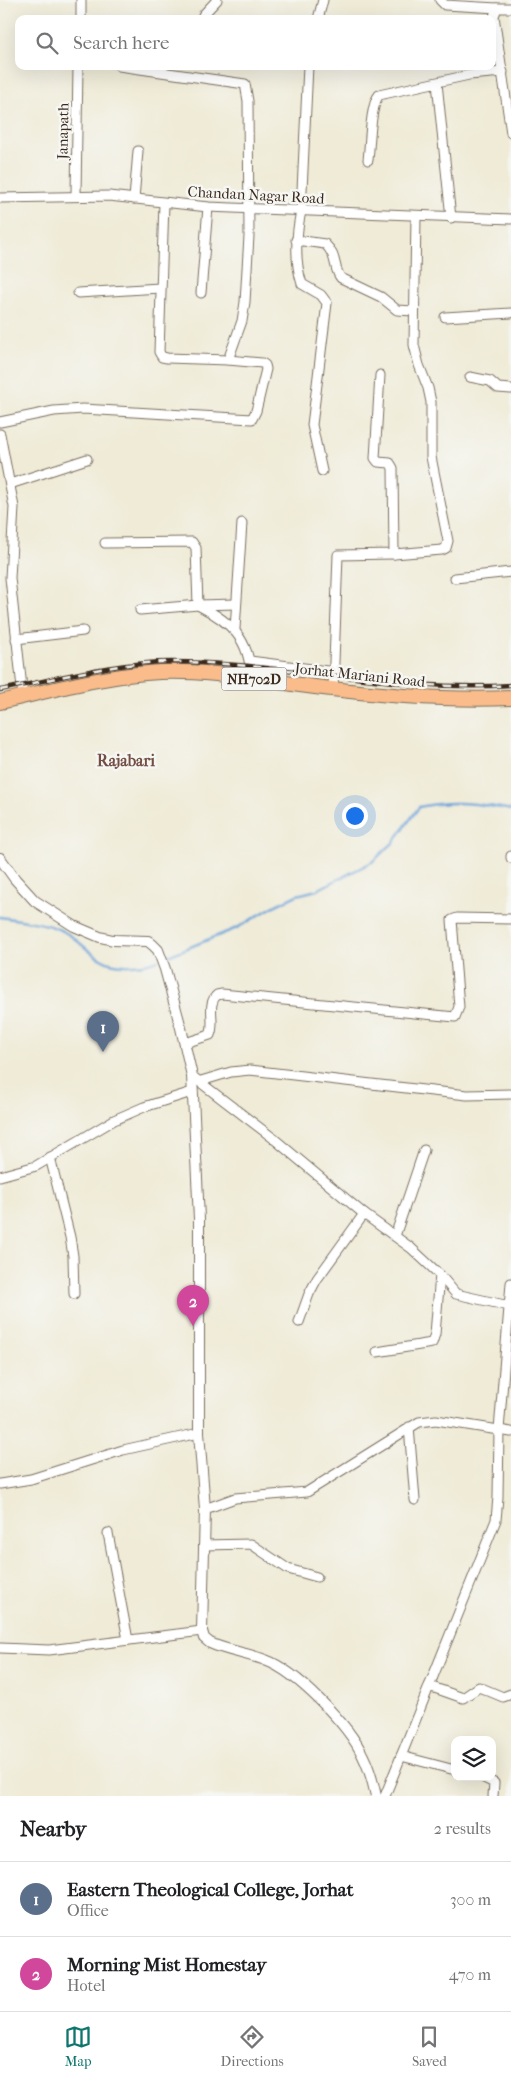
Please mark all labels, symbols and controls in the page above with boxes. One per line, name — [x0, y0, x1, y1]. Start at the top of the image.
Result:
search box — [15, 15, 496, 70]
icon: search — [33, 29, 61, 57]
text: Search here — [73, 32, 169, 54]
street label: Janapath — [53, 102, 73, 161]
street label: Chandan Nagar Road — [187, 182, 326, 208]
street label: Jorhat Mariani Road — [293, 659, 427, 691]
road number: NH702D — [222, 668, 286, 691]
district label: Rajabari — [97, 751, 155, 770]
your location — [342, 803, 368, 829]
pin: 1 — [87, 1011, 119, 1052]
pin: 2 — [177, 1285, 209, 1326]
map controls — [451, 1736, 496, 1781]
button: layers — [451, 1736, 496, 1781]
text: Nearby — [20, 1817, 86, 1841]
text: 2 results — [434, 1819, 491, 1838]
text: Eastern Theological College, Jorhat — [67, 1879, 353, 1901]
text: 1 — [33, 1890, 39, 1909]
text: 300 m — [450, 1890, 491, 1909]
text: Office — [67, 1901, 109, 1920]
text: Morning Mist Homestay — [67, 1954, 266, 1976]
text: 2 — [32, 1965, 40, 1984]
text: 470 m — [449, 1965, 491, 1984]
text: Hotel — [67, 1976, 105, 1995]
tab: Map — [64, 2023, 92, 2070]
tab: Directions — [221, 2023, 284, 2070]
tab: Saved — [412, 2023, 447, 2070]

